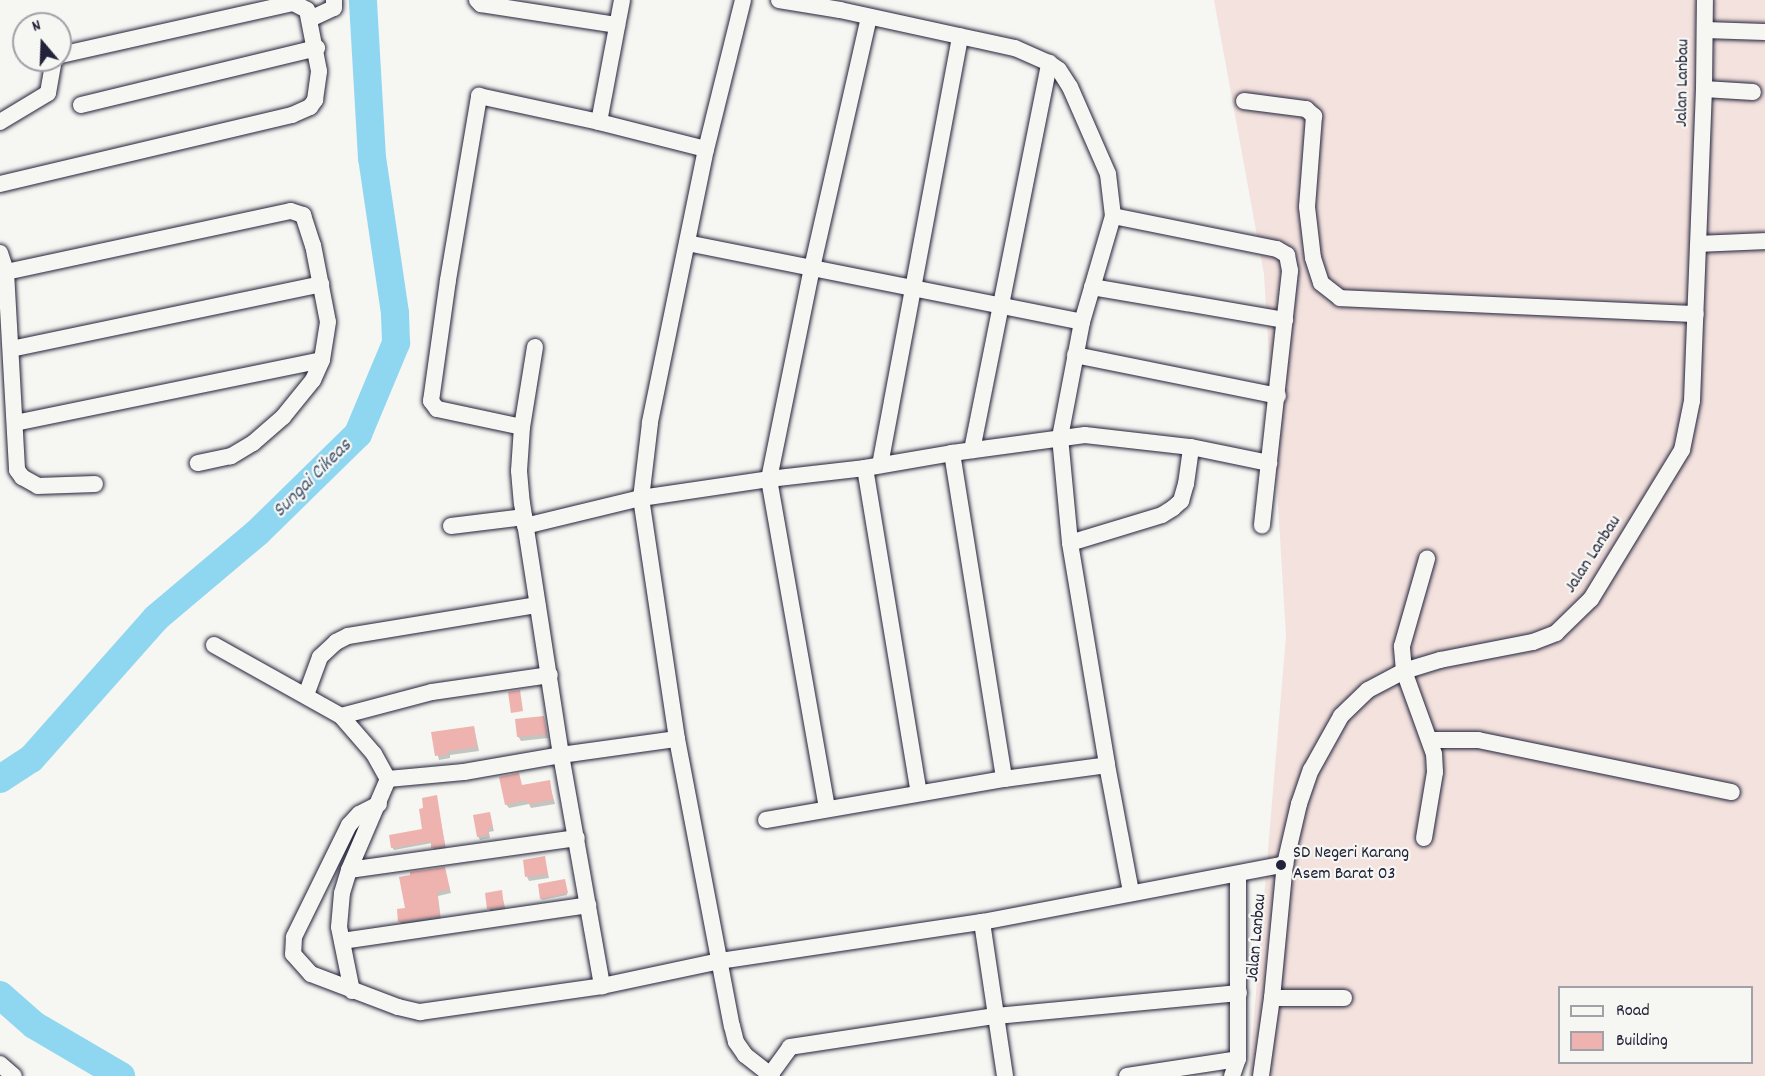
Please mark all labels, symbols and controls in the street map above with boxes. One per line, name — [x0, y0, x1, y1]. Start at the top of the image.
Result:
north arrow — [12, 12, 72, 72]
text: N — [29, 14, 44, 39]
street label: Jalan Lanbau — [1672, 39, 1696, 127]
water label: Sungai Cikeas — [269, 435, 357, 523]
street label: Jalan Lanbau — [1561, 512, 1627, 598]
place label: SD Negeri Karang Asem Barat 03 — [1293, 844, 1409, 886]
marker: SD Negeri Karang Asem Barat 03 — [1274, 858, 1288, 872]
street label: Jalan Lanbau — [1243, 893, 1273, 983]
legend — [1558, 986, 1753, 1064]
text: Road — [1616, 999, 1650, 1024]
text: Building — [1616, 1029, 1668, 1054]

